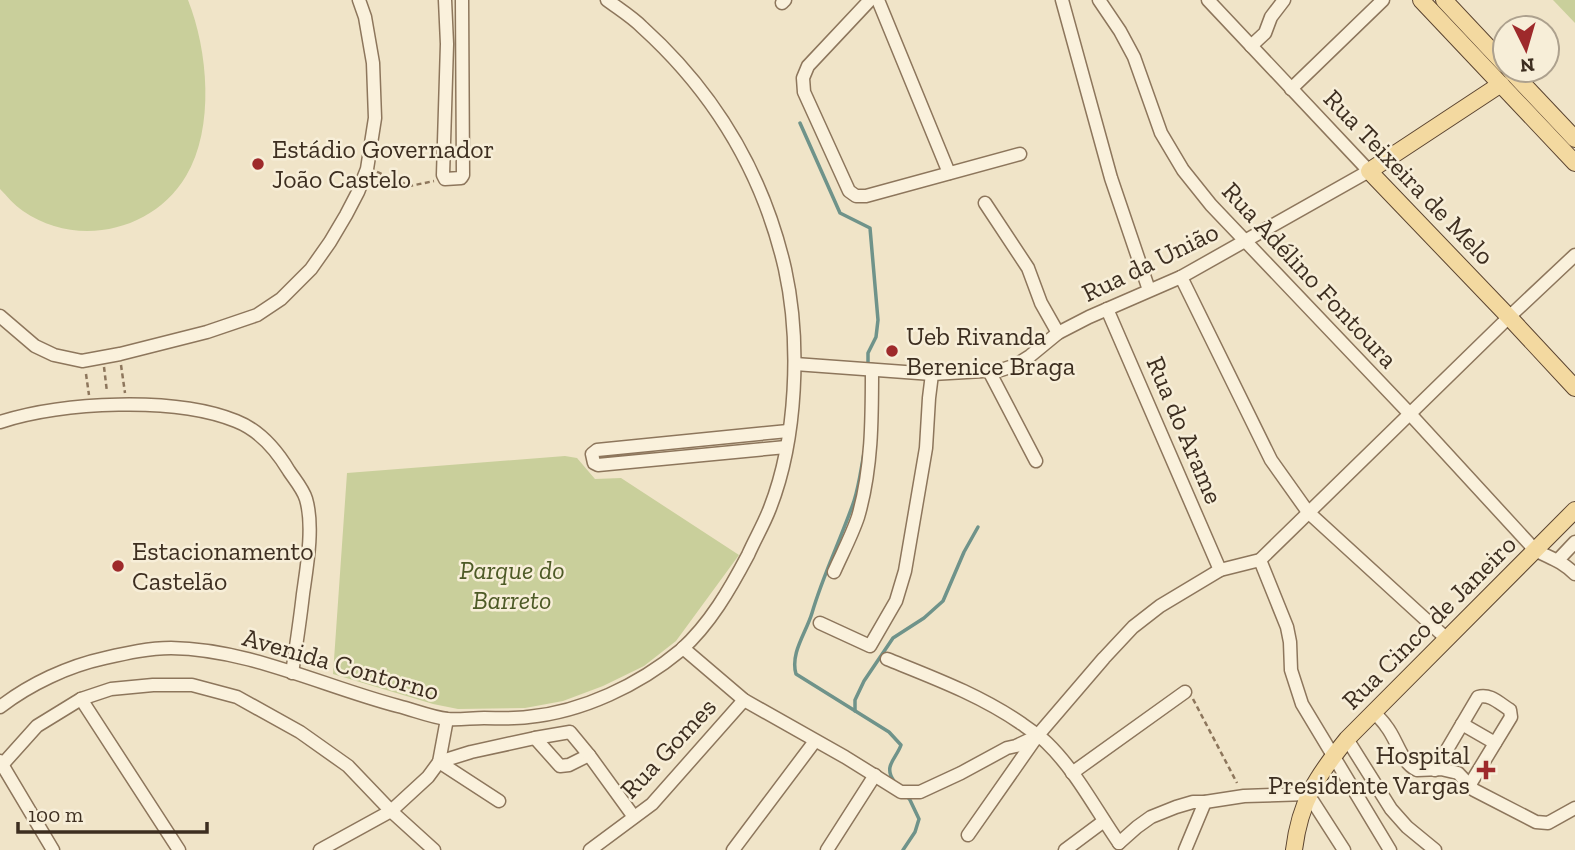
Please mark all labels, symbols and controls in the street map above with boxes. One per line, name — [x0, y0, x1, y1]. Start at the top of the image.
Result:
north arrow — [1491, 14, 1561, 84]
text: N — [1519, 53, 1536, 78]
street label: Rua Teixeira de Melo — [1317, 83, 1501, 271]
place label: Estádio Governador João Castelo — [272, 133, 494, 195]
marker: Estádio Governador João Castelo — [250, 156, 266, 172]
street label: Rua Adélino Fontoura — [1215, 175, 1405, 375]
street label: Rua da União — [1076, 215, 1224, 309]
place label: Ueb Rivanda Berenice Braga — [906, 320, 1076, 382]
marker: Ueb Rivanda Berenice Braga — [884, 343, 900, 359]
street label: Rua do Arame — [1140, 352, 1230, 508]
street label: Rua Cinco de Janeiro — [1335, 528, 1523, 716]
place label: Estacionamento Castelão — [132, 535, 314, 597]
park label: Parque do Barreto — [459, 554, 565, 616]
marker: Estacionamento Castelão — [110, 558, 126, 574]
street label: Avenida Contorno — [239, 621, 443, 707]
street label: Rua Gomes — [613, 691, 723, 805]
place label: Hospital Presidente Vargas — [1268, 739, 1470, 801]
marker: Hospital Presidente Vargas — [1476, 760, 1496, 780]
scale bar — [18, 790, 206, 834]
text: 100 m — [28, 802, 83, 827]

